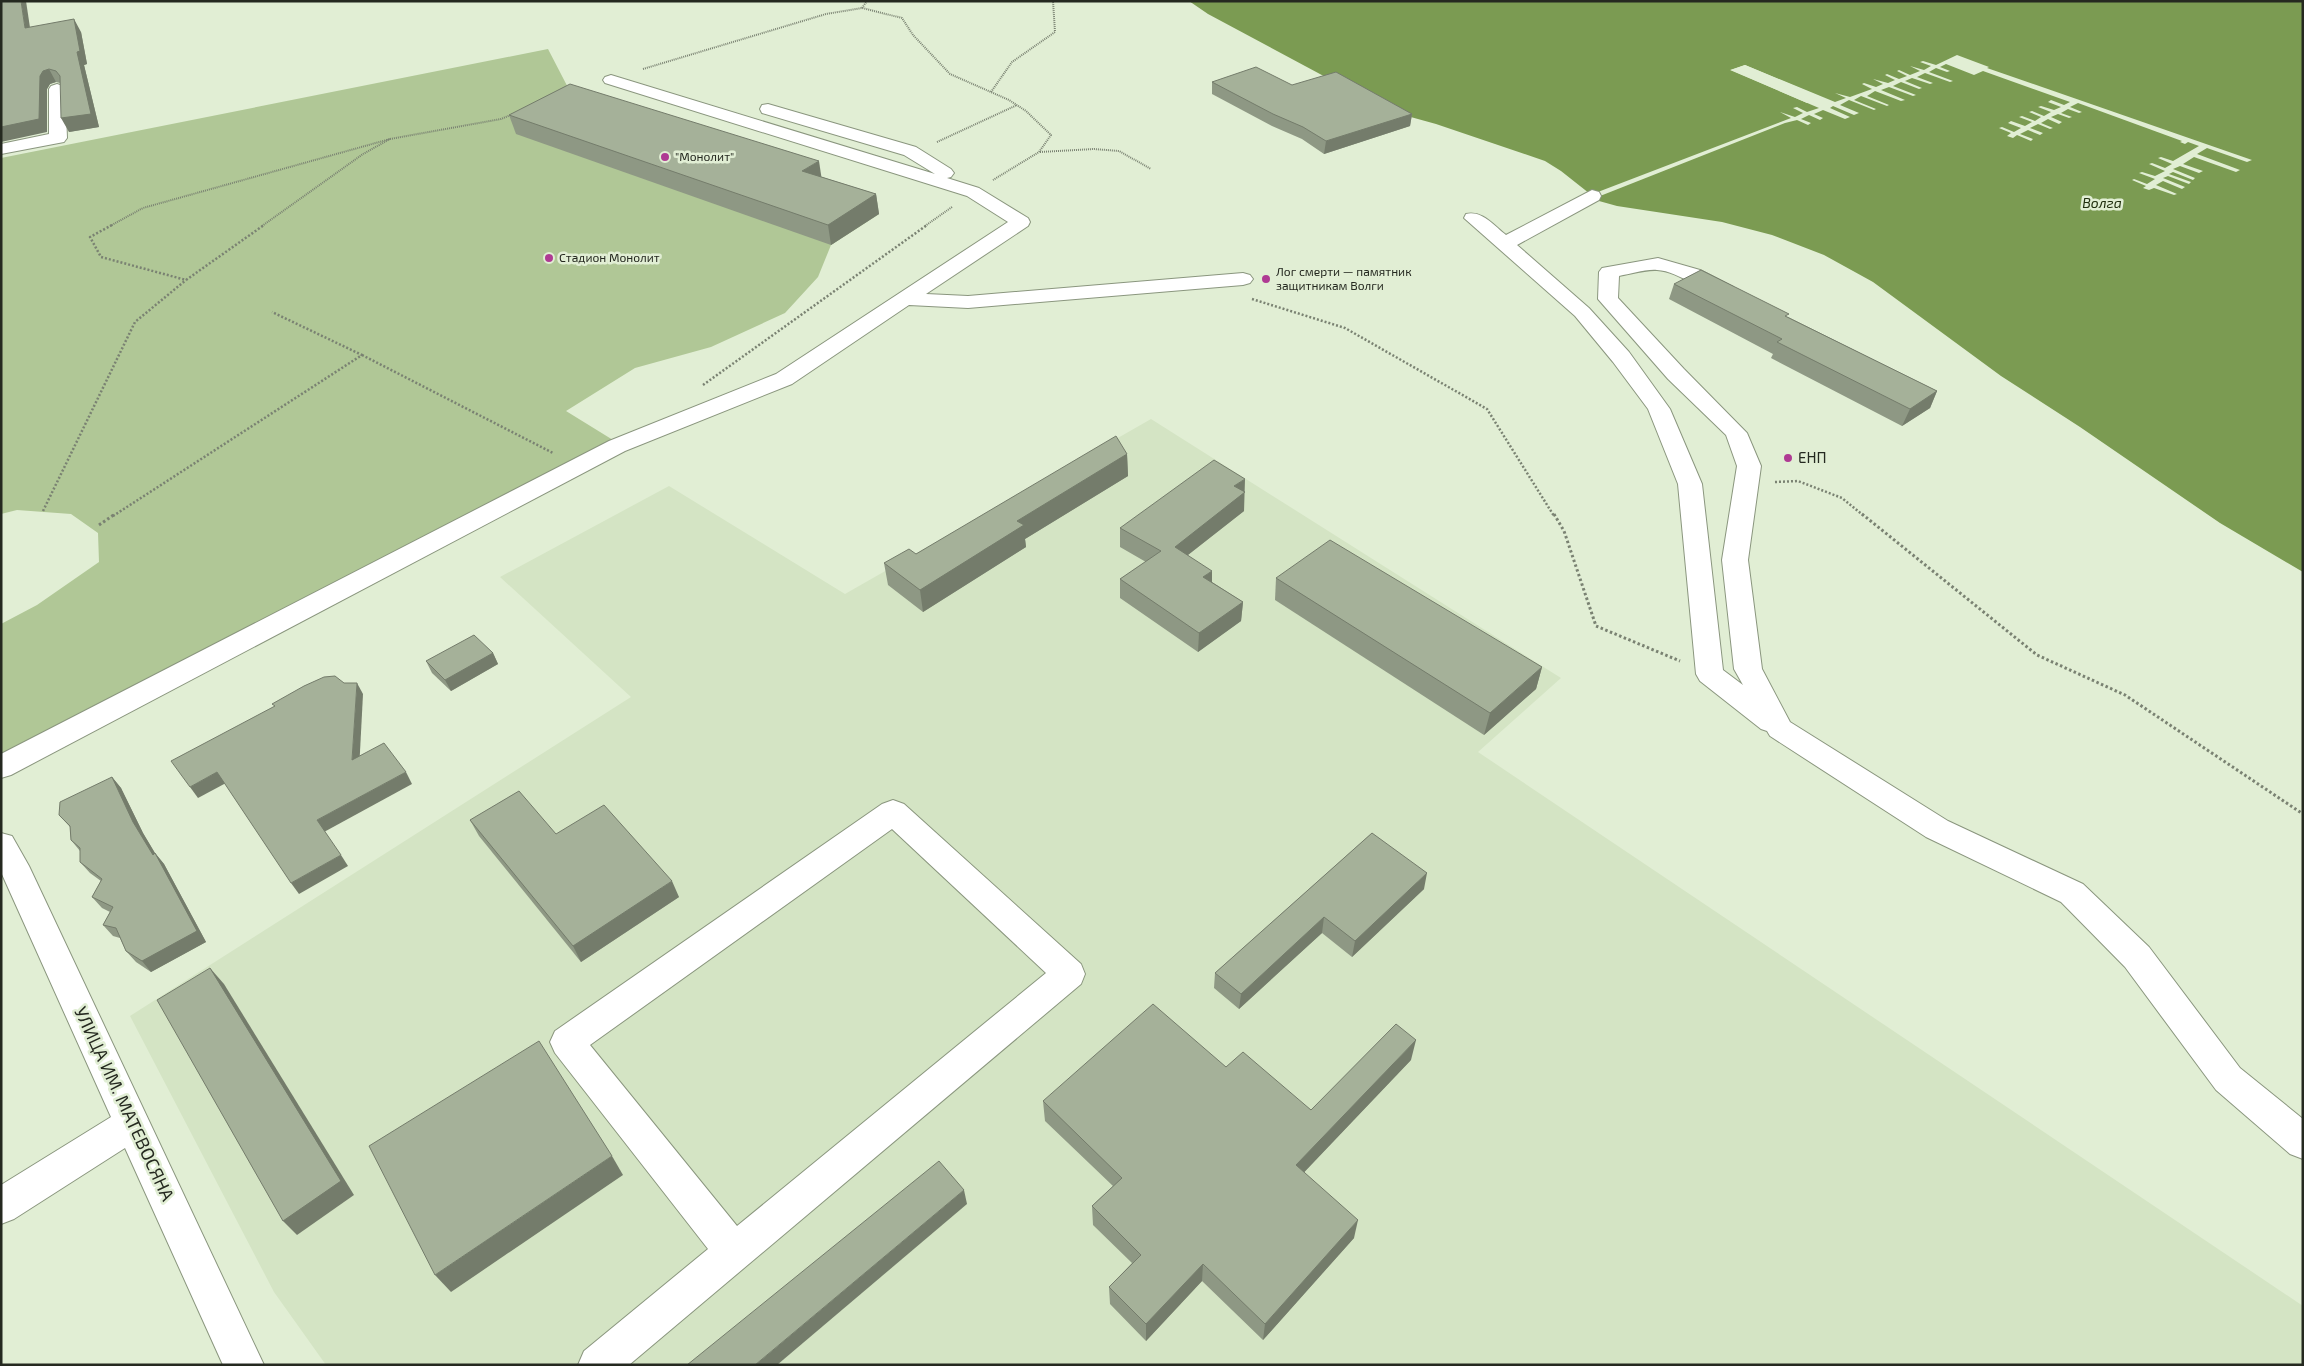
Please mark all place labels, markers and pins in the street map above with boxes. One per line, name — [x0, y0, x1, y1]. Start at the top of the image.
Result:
place label: "Монолит" — [675, 149, 734, 163]
marker: "Монолит" — [659, 151, 671, 163]
place label: Стадион Монолит — [559, 250, 660, 264]
marker: Стадион Монолит — [543, 252, 555, 264]
place label: Лог смерти — памятник защитникам Волги — [1276, 264, 1412, 292]
marker: Лог смерти — памятник защитникам Волги — [1260, 273, 1272, 285]
place label: ЕНП — [1798, 448, 1826, 466]
marker: ЕНП — [1782, 452, 1794, 464]

